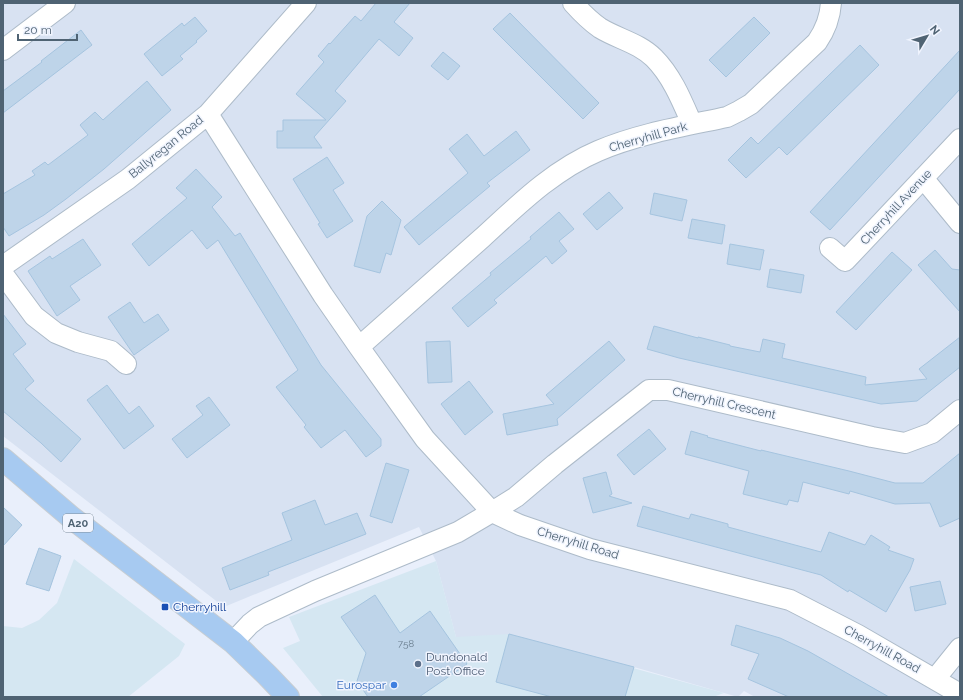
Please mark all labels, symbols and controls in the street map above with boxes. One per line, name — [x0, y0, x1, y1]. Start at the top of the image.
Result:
scale bar — [18, 16, 77, 42]
north arrow — [907, 16, 947, 56]
text: 20 m — [24, 23, 52, 37]
text: N — [927, 23, 942, 37]
street label: Ballyregan Road — [126, 113, 206, 181]
street label: Cherryhill Park — [607, 119, 689, 155]
street label: Cherryhill Avenue — [858, 166, 934, 248]
street label: Cherryhill Crescent — [671, 384, 777, 422]
road number: A20 — [63, 514, 93, 532]
street label: Cherryhill Road — [535, 524, 621, 562]
place label: Cherryhill — [173, 600, 227, 614]
marker: Cherryhill — [160, 602, 170, 612]
street label: Cherryhill Road — [842, 622, 922, 676]
house number: 758 — [398, 638, 414, 649]
place label: Dundonald Post Office — [426, 650, 488, 678]
marker: Dundonald Post Office — [413, 659, 423, 669]
place label: Eurospar — [337, 678, 387, 692]
marker: Eurospar — [389, 680, 399, 690]

